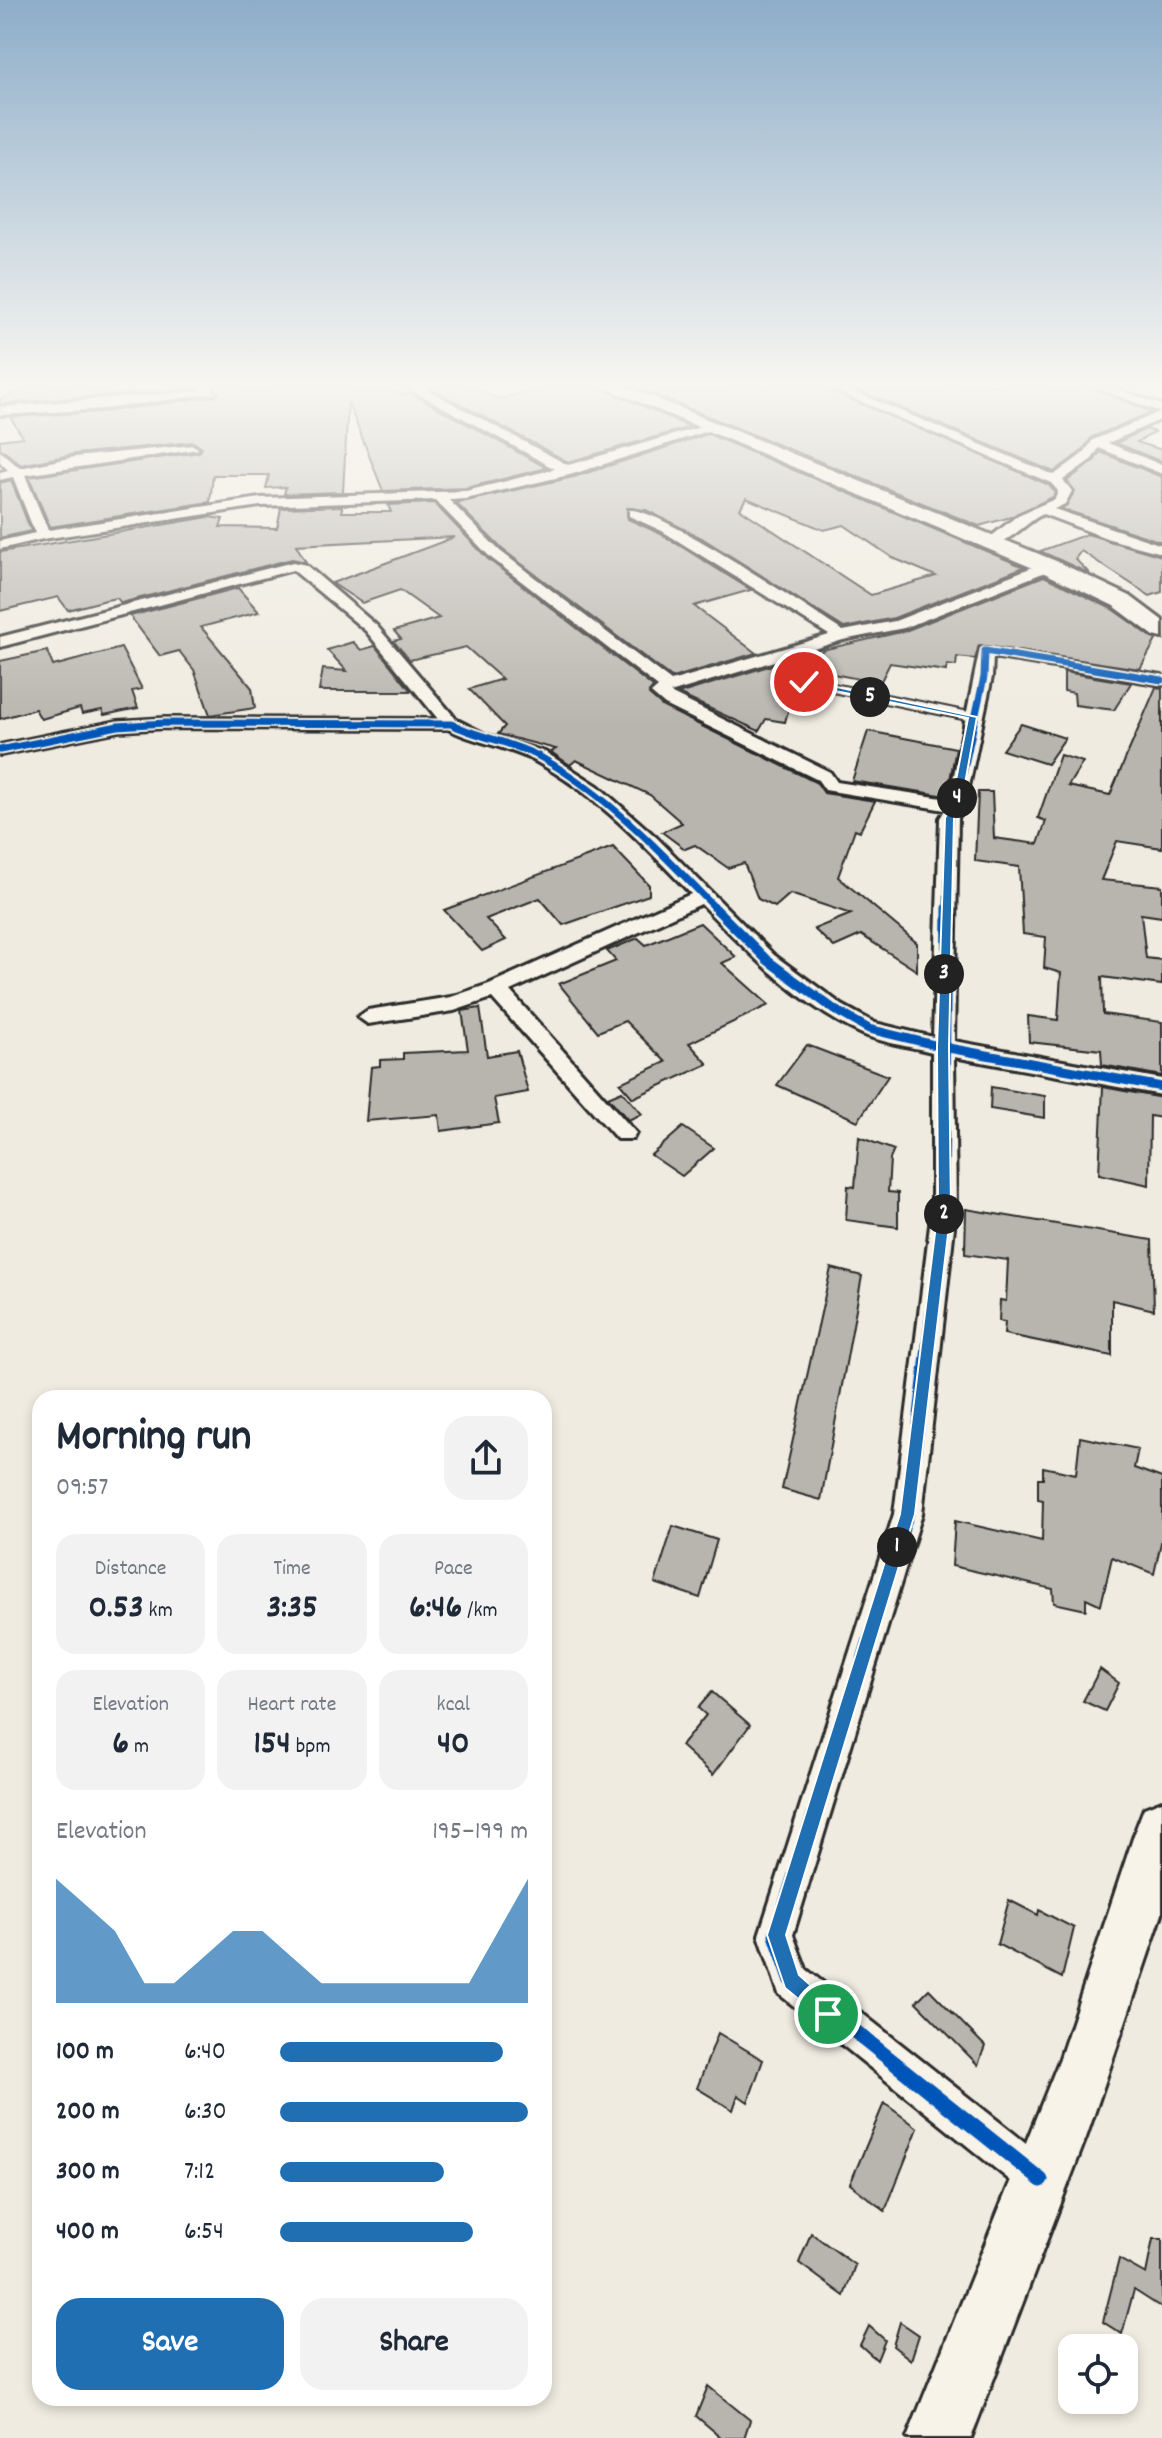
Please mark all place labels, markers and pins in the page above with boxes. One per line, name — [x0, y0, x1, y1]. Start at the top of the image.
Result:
pin — [770, 648, 838, 716]
pin: 5 — [850, 677, 890, 717]
pin: 4 — [937, 778, 977, 818]
pin: 3 — [924, 954, 964, 994]
pin: 2 — [924, 1194, 964, 1234]
pin: 1 — [877, 1527, 917, 1567]
pin — [794, 1980, 862, 2048]

